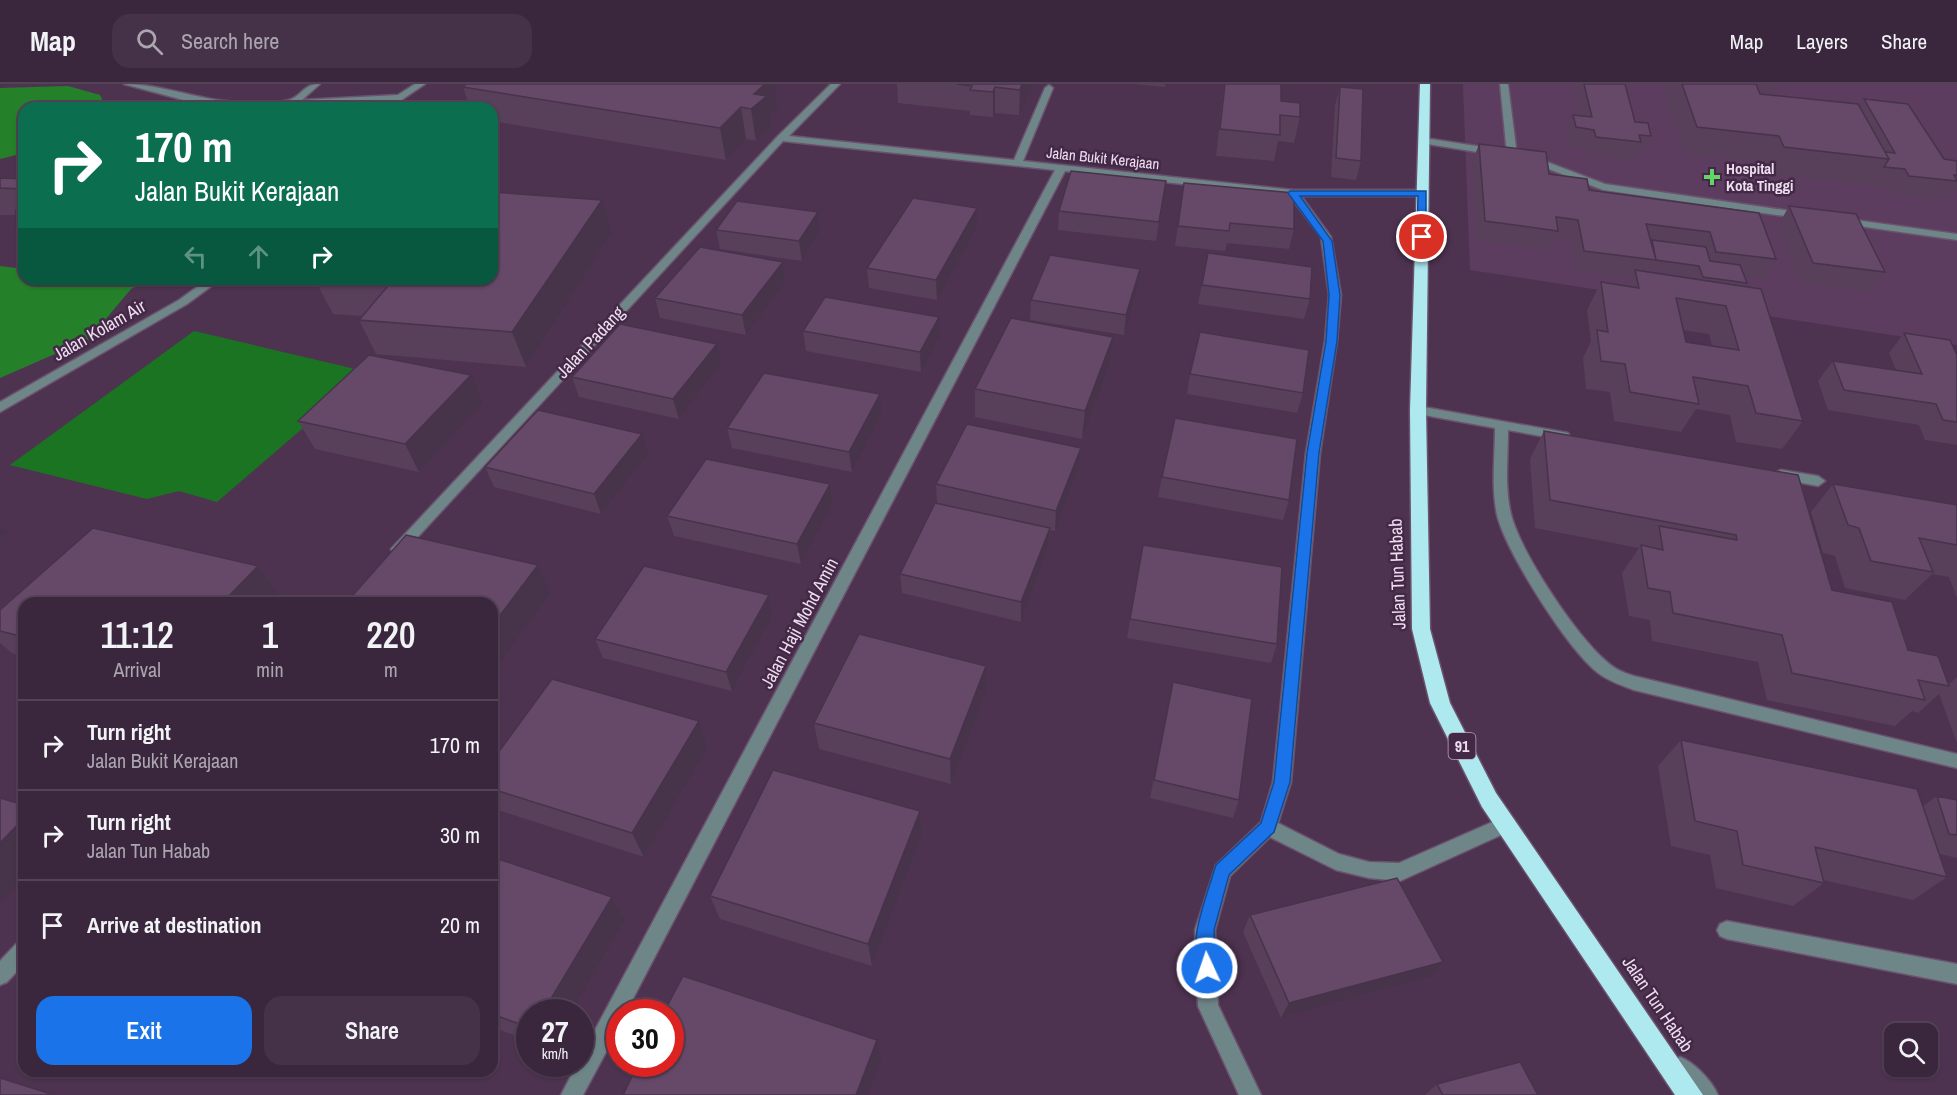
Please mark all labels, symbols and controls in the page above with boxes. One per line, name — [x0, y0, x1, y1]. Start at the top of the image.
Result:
search box — [112, 14, 532, 68]
text: Map — [30, 22, 76, 60]
icon: search — [133, 25, 166, 58]
text: Search here — [181, 26, 279, 56]
text: Map — [1730, 27, 1763, 56]
text: Layers — [1796, 27, 1848, 56]
text: Share — [1881, 27, 1927, 56]
text: 170 m — [135, 119, 233, 175]
icon: right — [36, 126, 114, 204]
street label: Jalan Bukit Kerajaan — [1045, 142, 1161, 174]
place label: Hospital Kota Tinggi — [1726, 158, 1793, 196]
marker: Hospital Kota Tinggi — [1703, 168, 1721, 186]
text: Jalan Bukit Kerajaan — [135, 173, 339, 209]
pin — [1396, 211, 1447, 262]
icon: arrive — [1405, 220, 1438, 253]
icon: left — [179, 240, 212, 273]
icon: ahead — [242, 240, 275, 273]
icon: right — [305, 240, 338, 273]
street label: Jalan Kolam Air — [48, 293, 150, 367]
street label: Jalan Padang — [550, 300, 630, 384]
street label: Jalan Tun Habab — [1383, 518, 1411, 630]
street label: Jalan Haji Mohd Amin — [754, 553, 844, 693]
text: 11:12 — [101, 611, 174, 659]
text: 1 — [262, 611, 278, 659]
text: 220 — [366, 611, 415, 659]
text: Arrival — [113, 656, 161, 683]
text: min — [256, 656, 284, 683]
text: m — [384, 656, 398, 683]
text: Turn right — [87, 717, 171, 747]
icon: right — [36, 729, 69, 762]
text: 170 m — [430, 730, 480, 760]
road number: 91 — [1448, 733, 1476, 759]
text: Jalan Bukit Kerajaan — [87, 747, 238, 774]
text: Turn right — [87, 807, 171, 837]
icon: right — [36, 819, 69, 852]
text: 30 m — [440, 820, 480, 850]
text: Jalan Tun Habab — [87, 837, 210, 864]
icon: arrive — [36, 909, 69, 942]
text: Arrive at destination — [87, 910, 261, 940]
text: 20 m — [440, 910, 480, 940]
position arrow — [1175, 936, 1239, 1000]
street label: Jalan Tun Habab — [1617, 951, 1699, 1057]
button: Exit — [36, 996, 252, 1065]
button: Share — [264, 996, 480, 1065]
speed limit sign: 30 — [606, 999, 684, 1077]
text: 27 — [541, 1011, 569, 1051]
map controls — [1884, 1023, 1938, 1077]
button: search — [1884, 1023, 1938, 1077]
text: km/h — [542, 1043, 568, 1064]

